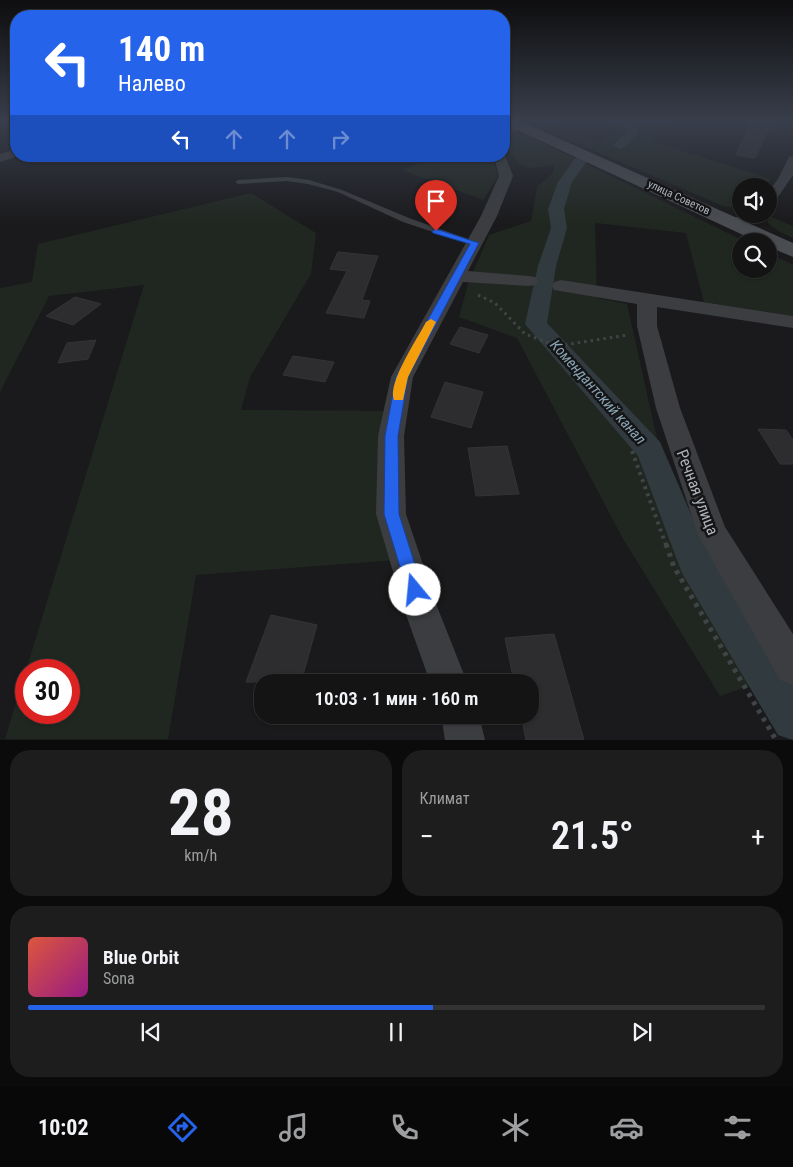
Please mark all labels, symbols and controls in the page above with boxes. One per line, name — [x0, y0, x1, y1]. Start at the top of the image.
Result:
text: 140 m — [118, 29, 205, 70]
icon: left — [35, 30, 100, 95]
text: Налево — [118, 71, 186, 96]
icon: left — [167, 125, 195, 153]
icon: ahead — [220, 125, 248, 153]
icon: ahead — [273, 125, 301, 153]
icon: right — [326, 125, 354, 153]
street label: улица Советов — [646, 177, 712, 218]
map controls — [732, 178, 777, 278]
button: sound — [732, 178, 777, 223]
pin — [415, 180, 457, 231]
icon: arrive — [422, 187, 450, 215]
button: search — [732, 233, 777, 278]
water label: Комендантский канал — [546, 336, 650, 448]
street label: Речная улица — [673, 447, 723, 538]
position arrow — [388, 563, 440, 615]
speed limit sign: 30 — [15, 659, 80, 724]
text: 10:03 · 1 мин · 160 m — [315, 687, 478, 710]
text: 28 — [168, 775, 234, 851]
text: Климат — [420, 789, 469, 808]
text: 21.5° — [551, 814, 634, 858]
text: − — [420, 820, 434, 853]
text: + — [751, 820, 765, 853]
text: km/h — [184, 846, 217, 865]
text: Blue Orbit — [103, 946, 179, 969]
text: Sona — [103, 969, 135, 988]
icon: previous — [137, 1018, 165, 1046]
icon: pause — [382, 1018, 410, 1046]
icon: next — [628, 1018, 656, 1046]
icon: directions — [165, 1110, 200, 1145]
icon: music — [276, 1110, 311, 1145]
icon: phone — [387, 1110, 422, 1145]
icon: climate — [498, 1110, 533, 1145]
icon: car — [609, 1110, 644, 1145]
icon: filters — [720, 1110, 755, 1145]
text: 10:02 — [38, 1115, 89, 1140]

